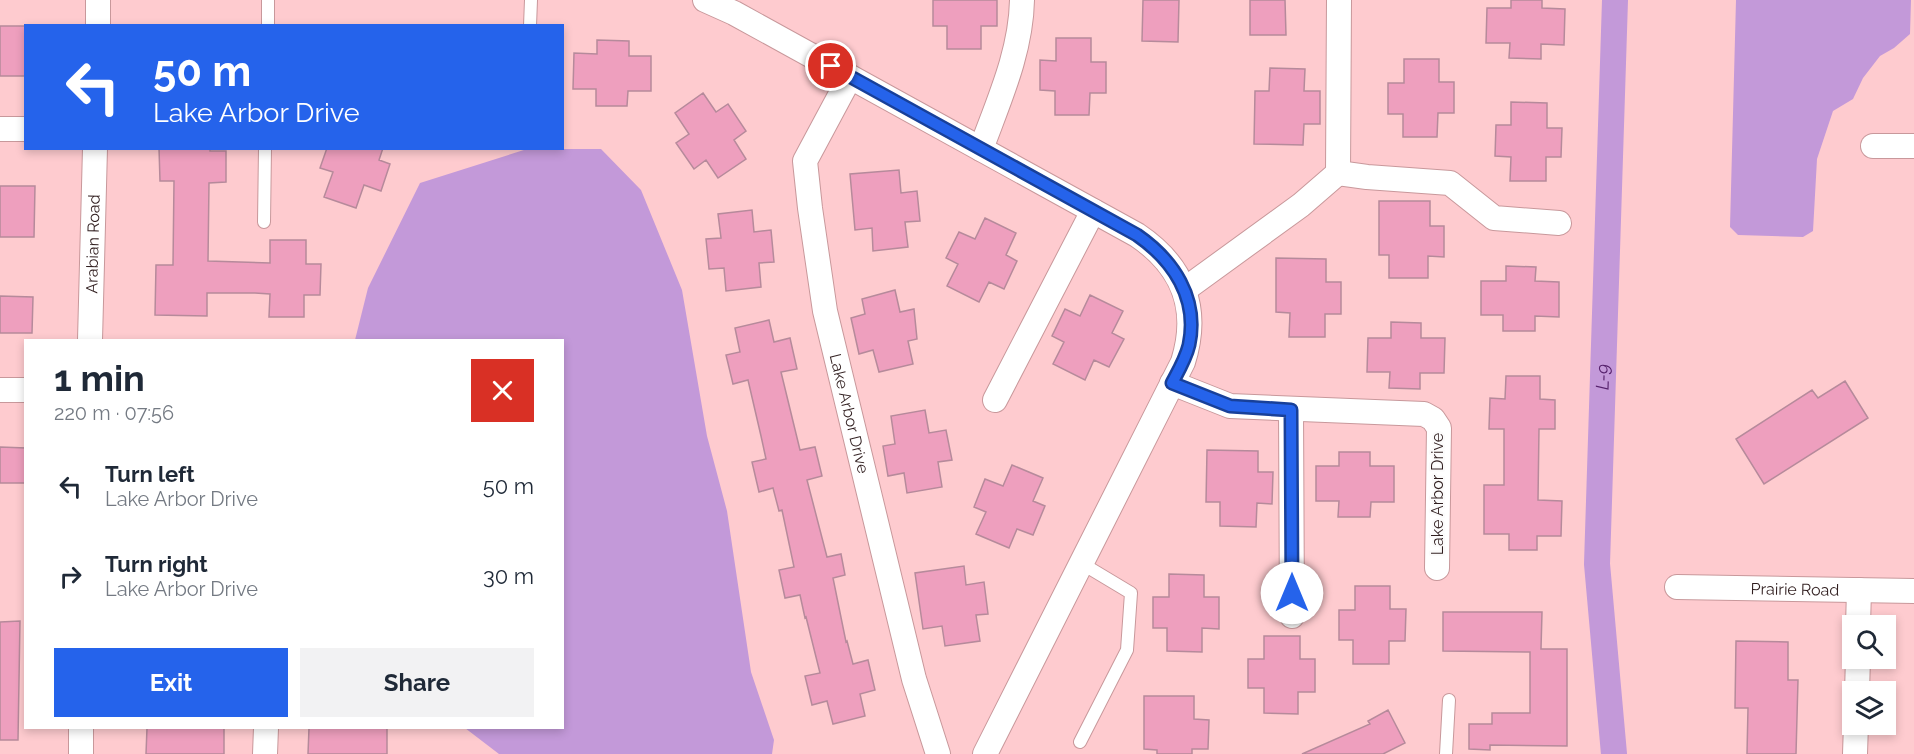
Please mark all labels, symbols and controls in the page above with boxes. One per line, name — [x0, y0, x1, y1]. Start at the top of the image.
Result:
pin — [805, 40, 856, 91]
text: 50 m — [153, 47, 251, 96]
icon: left — [54, 48, 132, 126]
icon: arrive — [814, 49, 847, 82]
text: Lake Arbor Drive — [153, 97, 360, 128]
street label: Arabian Road — [82, 194, 104, 294]
street label: Lake Arbor Drive — [826, 352, 873, 475]
text: 1 min — [54, 357, 145, 399]
button: close — [471, 359, 534, 422]
water label: L-9 — [1592, 363, 1613, 390]
text: 220 m · 07:56 — [54, 401, 174, 425]
street label: Lake Arbor Drive — [1428, 433, 1447, 555]
text: Turn left — [105, 461, 195, 487]
icon: left — [54, 470, 87, 503]
text: 50 m — [483, 473, 534, 499]
text: Lake Arbor Drive — [105, 487, 258, 511]
text: Turn right — [105, 551, 208, 577]
icon: right — [54, 560, 87, 593]
position arrow — [1260, 561, 1324, 625]
text: 30 m — [483, 563, 534, 589]
text: Lake Arbor Drive — [105, 577, 258, 601]
street label: Prairie Road — [1750, 579, 1840, 600]
map controls — [1842, 615, 1896, 735]
button: search — [1842, 615, 1896, 669]
button: Exit — [54, 648, 288, 717]
button: Share — [300, 648, 534, 717]
button: layers — [1842, 681, 1896, 735]

